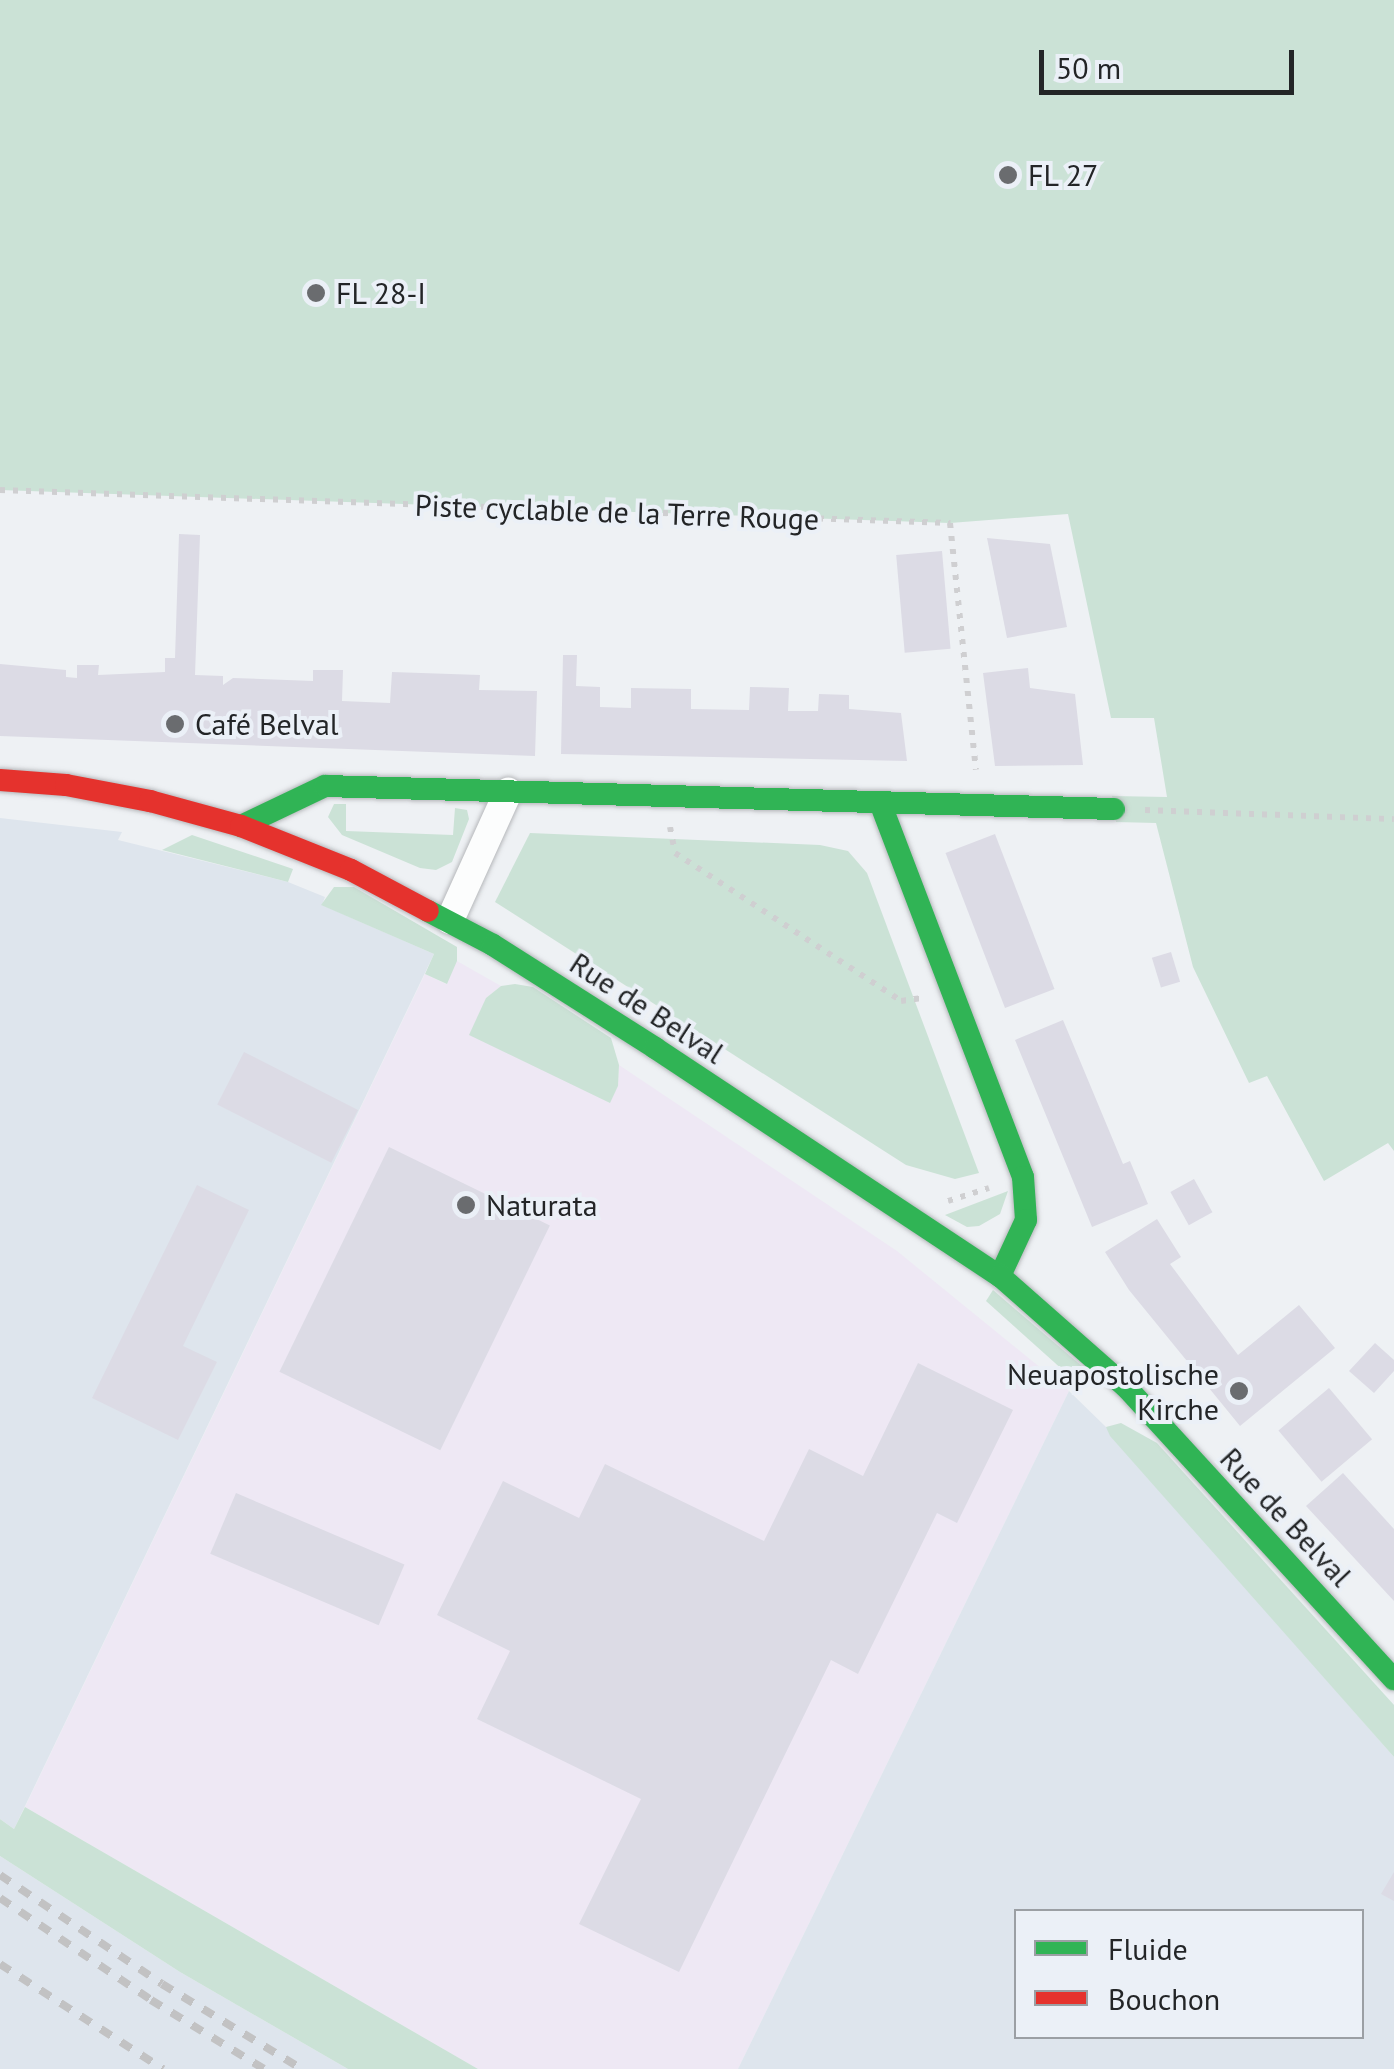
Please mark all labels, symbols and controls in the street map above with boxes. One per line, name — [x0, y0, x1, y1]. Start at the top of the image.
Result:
scale bar — [1044, 30, 1299, 92]
text: 50 m — [1056, 48, 1121, 87]
place label: FL 27 — [1028, 157, 1100, 193]
marker: FL 27 — [997, 164, 1019, 186]
place label: FL 28-I — [336, 275, 427, 311]
marker: FL 28-I — [305, 282, 327, 304]
street label: Piste cyclable de la Terre Rouge — [414, 487, 820, 537]
place label: Café Belval — [195, 706, 339, 742]
marker: Café Belval — [164, 713, 186, 735]
street label: Rue de Belval — [563, 945, 731, 1071]
place label: Naturata — [486, 1187, 598, 1223]
marker: Naturata — [455, 1194, 477, 1216]
place label: Neuapostolische Kirche — [1007, 1356, 1219, 1426]
marker: Neuapostolische Kirche — [1228, 1380, 1250, 1402]
street label: Rue de Belval — [1213, 1440, 1359, 1594]
legend — [1014, 1909, 1364, 2039]
text: Fluide — [1108, 1929, 1188, 1968]
text: Bouchon — [1108, 1979, 1220, 2018]

